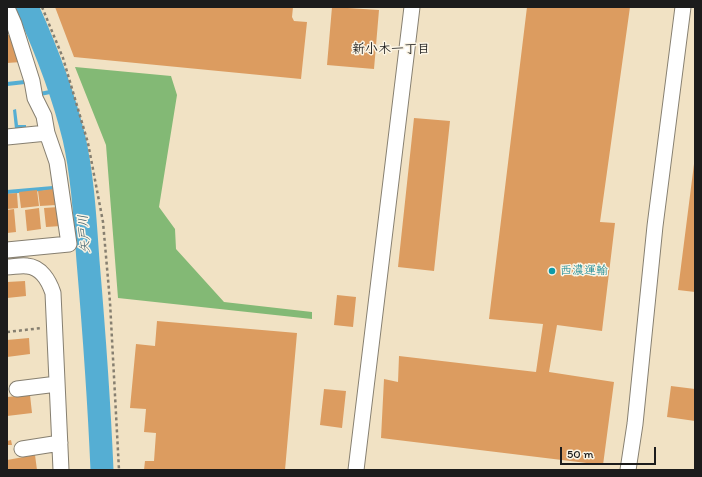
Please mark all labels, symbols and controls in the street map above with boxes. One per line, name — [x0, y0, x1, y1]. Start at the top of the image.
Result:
district label: 新小木一丁目 — [352, 42, 430, 58]
water label: 矢戸川 — [76, 214, 94, 254]
place label: 西濃運輸 — [560, 264, 608, 278]
marker: 西濃運輸 — [547, 266, 557, 276]
scale bar — [562, 439, 658, 465]
text: 50 m — [567, 447, 593, 461]

